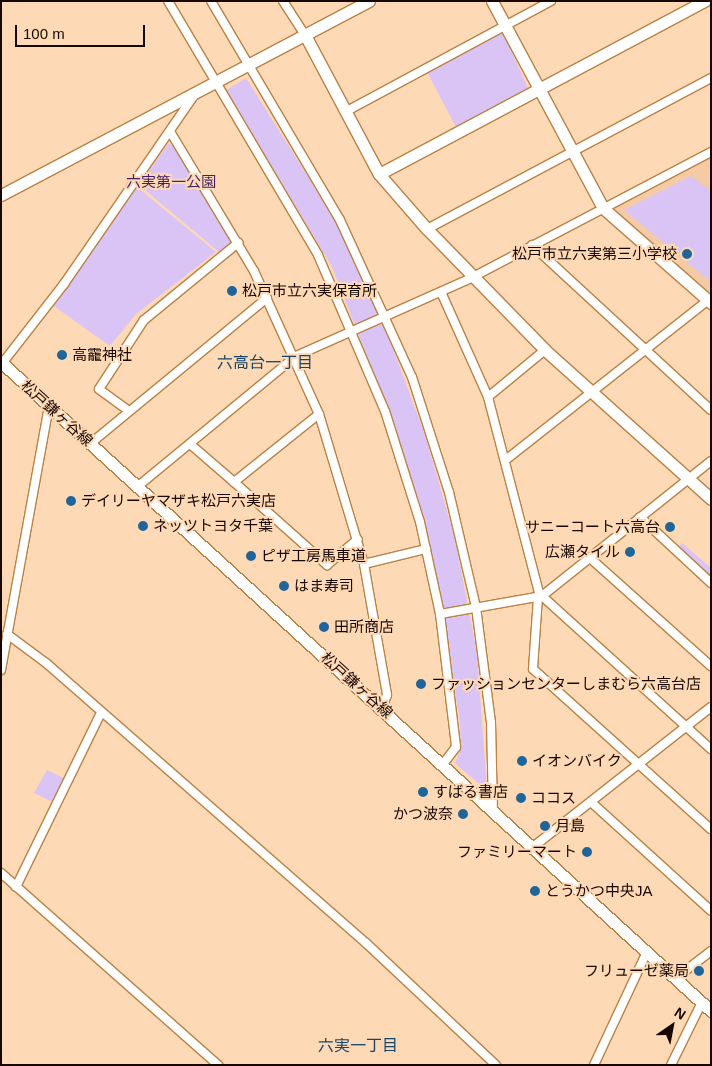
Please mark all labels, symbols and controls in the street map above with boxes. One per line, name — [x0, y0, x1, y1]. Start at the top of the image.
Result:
scale bar — [18, 15, 148, 47]
text: 100 m — [23, 25, 65, 42]
park label: 六実第一公園 — [126, 173, 216, 191]
place label: 松戸市立六実第三小学校 — [512, 245, 677, 263]
marker: 松戸市立六実第三小学校 — [681, 248, 693, 260]
place label: 松戸市立六実保育所 — [242, 282, 377, 300]
marker: 松戸市立六実保育所 — [226, 285, 238, 297]
place label: 高靇神社 — [72, 346, 132, 364]
marker: 高靇神社 — [56, 349, 68, 361]
district label: 六高台一丁目 — [217, 353, 313, 373]
street label: 松戸鎌ヶ谷線 — [18, 376, 96, 450]
place label: デイリーヤマザキ松戸六実店 — [81, 492, 276, 510]
marker: デイリーヤマザキ松戸六実店 — [65, 495, 77, 507]
place label: ネッツトヨタ千葉 — [153, 517, 273, 535]
place label: サニーコート六高台 — [525, 518, 660, 536]
marker: ネッツトヨタ千葉 — [137, 520, 149, 532]
marker: サニーコート六高台 — [664, 521, 676, 533]
place label: 広瀬タイル — [545, 543, 620, 561]
marker: 広瀬タイル — [624, 546, 636, 558]
place label: ピザ工房馬車道 — [261, 547, 366, 565]
marker: ピザ工房馬車道 — [245, 550, 257, 562]
place label: はま寿司 — [294, 577, 354, 595]
marker: はま寿司 — [278, 580, 290, 592]
place label: 田所商店 — [334, 618, 394, 636]
marker: 田所商店 — [318, 621, 330, 633]
street label: 松戸鎌ヶ谷線 — [318, 648, 396, 722]
place label: ファッションセンターしまむら六高台店 — [431, 675, 701, 693]
marker: ファッションセンターしまむら六高台店 — [415, 678, 427, 690]
place label: イオンバイク — [532, 752, 622, 770]
marker: イオンバイク — [516, 755, 528, 767]
place label: すばる書店 — [433, 783, 508, 801]
marker: すばる書店 — [417, 786, 429, 798]
place label: ココス — [531, 789, 576, 807]
marker: ココス — [515, 792, 527, 804]
place label: かつ波奈 — [393, 805, 453, 823]
marker: かつ波奈 — [457, 808, 469, 820]
place label: 月島 — [555, 817, 585, 835]
marker: 月島 — [539, 820, 551, 832]
place label: ファミリーマート — [457, 843, 577, 861]
marker: ファミリーマート — [581, 846, 593, 858]
place label: とうかつ中央JA — [545, 882, 653, 900]
marker: とうかつ中央JA — [529, 885, 541, 897]
place label: フリューゼ薬局 — [584, 962, 689, 980]
marker: フリューゼ薬局 — [693, 965, 705, 977]
north arrow — [647, 1001, 697, 1051]
text: N — [672, 1004, 689, 1023]
district label: 六実一丁目 — [318, 1036, 398, 1056]

